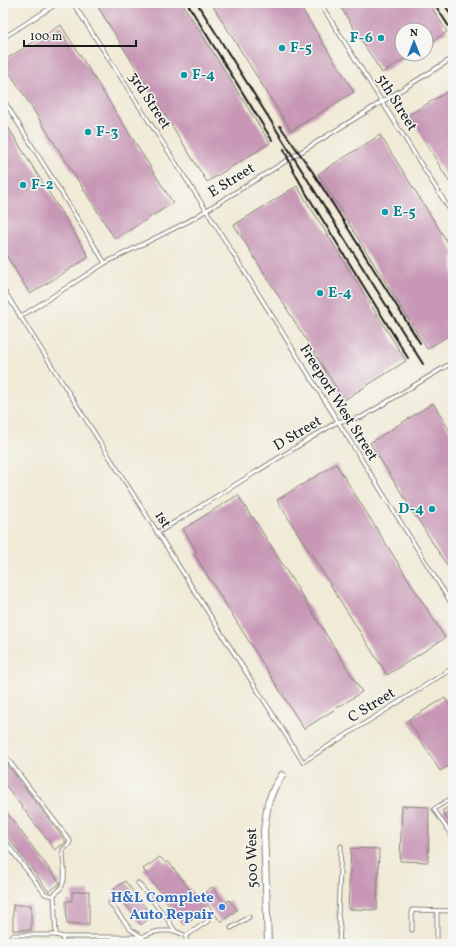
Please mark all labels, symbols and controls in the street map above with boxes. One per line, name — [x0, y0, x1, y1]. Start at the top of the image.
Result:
scale bar — [24, 22, 136, 48]
north arrow — [394, 22, 434, 62]
text: N — [410, 26, 418, 41]
place label: F-6 — [350, 28, 373, 49]
text: 100 m — [30, 29, 63, 45]
marker: F-6 — [376, 33, 386, 43]
place label: F-5 — [290, 38, 312, 59]
marker: F-5 — [277, 43, 287, 53]
place label: F-4 — [192, 65, 215, 86]
street label: 3rd Street — [123, 68, 175, 134]
marker: F-4 — [179, 70, 189, 80]
street label: 5th Street — [370, 70, 422, 136]
place label: F-3 — [96, 122, 119, 143]
marker: F-3 — [83, 127, 93, 137]
street label: E Street — [205, 158, 259, 204]
place label: F-2 — [31, 175, 54, 196]
marker: F-2 — [18, 180, 28, 190]
place label: E-5 — [393, 202, 416, 223]
marker: E-5 — [380, 207, 390, 217]
place label: E-4 — [328, 283, 352, 304]
marker: E-4 — [315, 288, 325, 298]
street label: Freeport West Street — [294, 341, 382, 465]
street label: D Street — [270, 411, 326, 457]
place label: D-4 — [398, 499, 424, 520]
marker: D-4 — [427, 504, 437, 514]
street label: 1st — [148, 507, 176, 533]
street label: C Street — [344, 683, 400, 729]
street label: 500 West — [242, 828, 264, 888]
place label: H&L Complete Auto Repair — [111, 888, 214, 926]
marker: H&L Complete Auto Repair — [217, 902, 227, 912]

